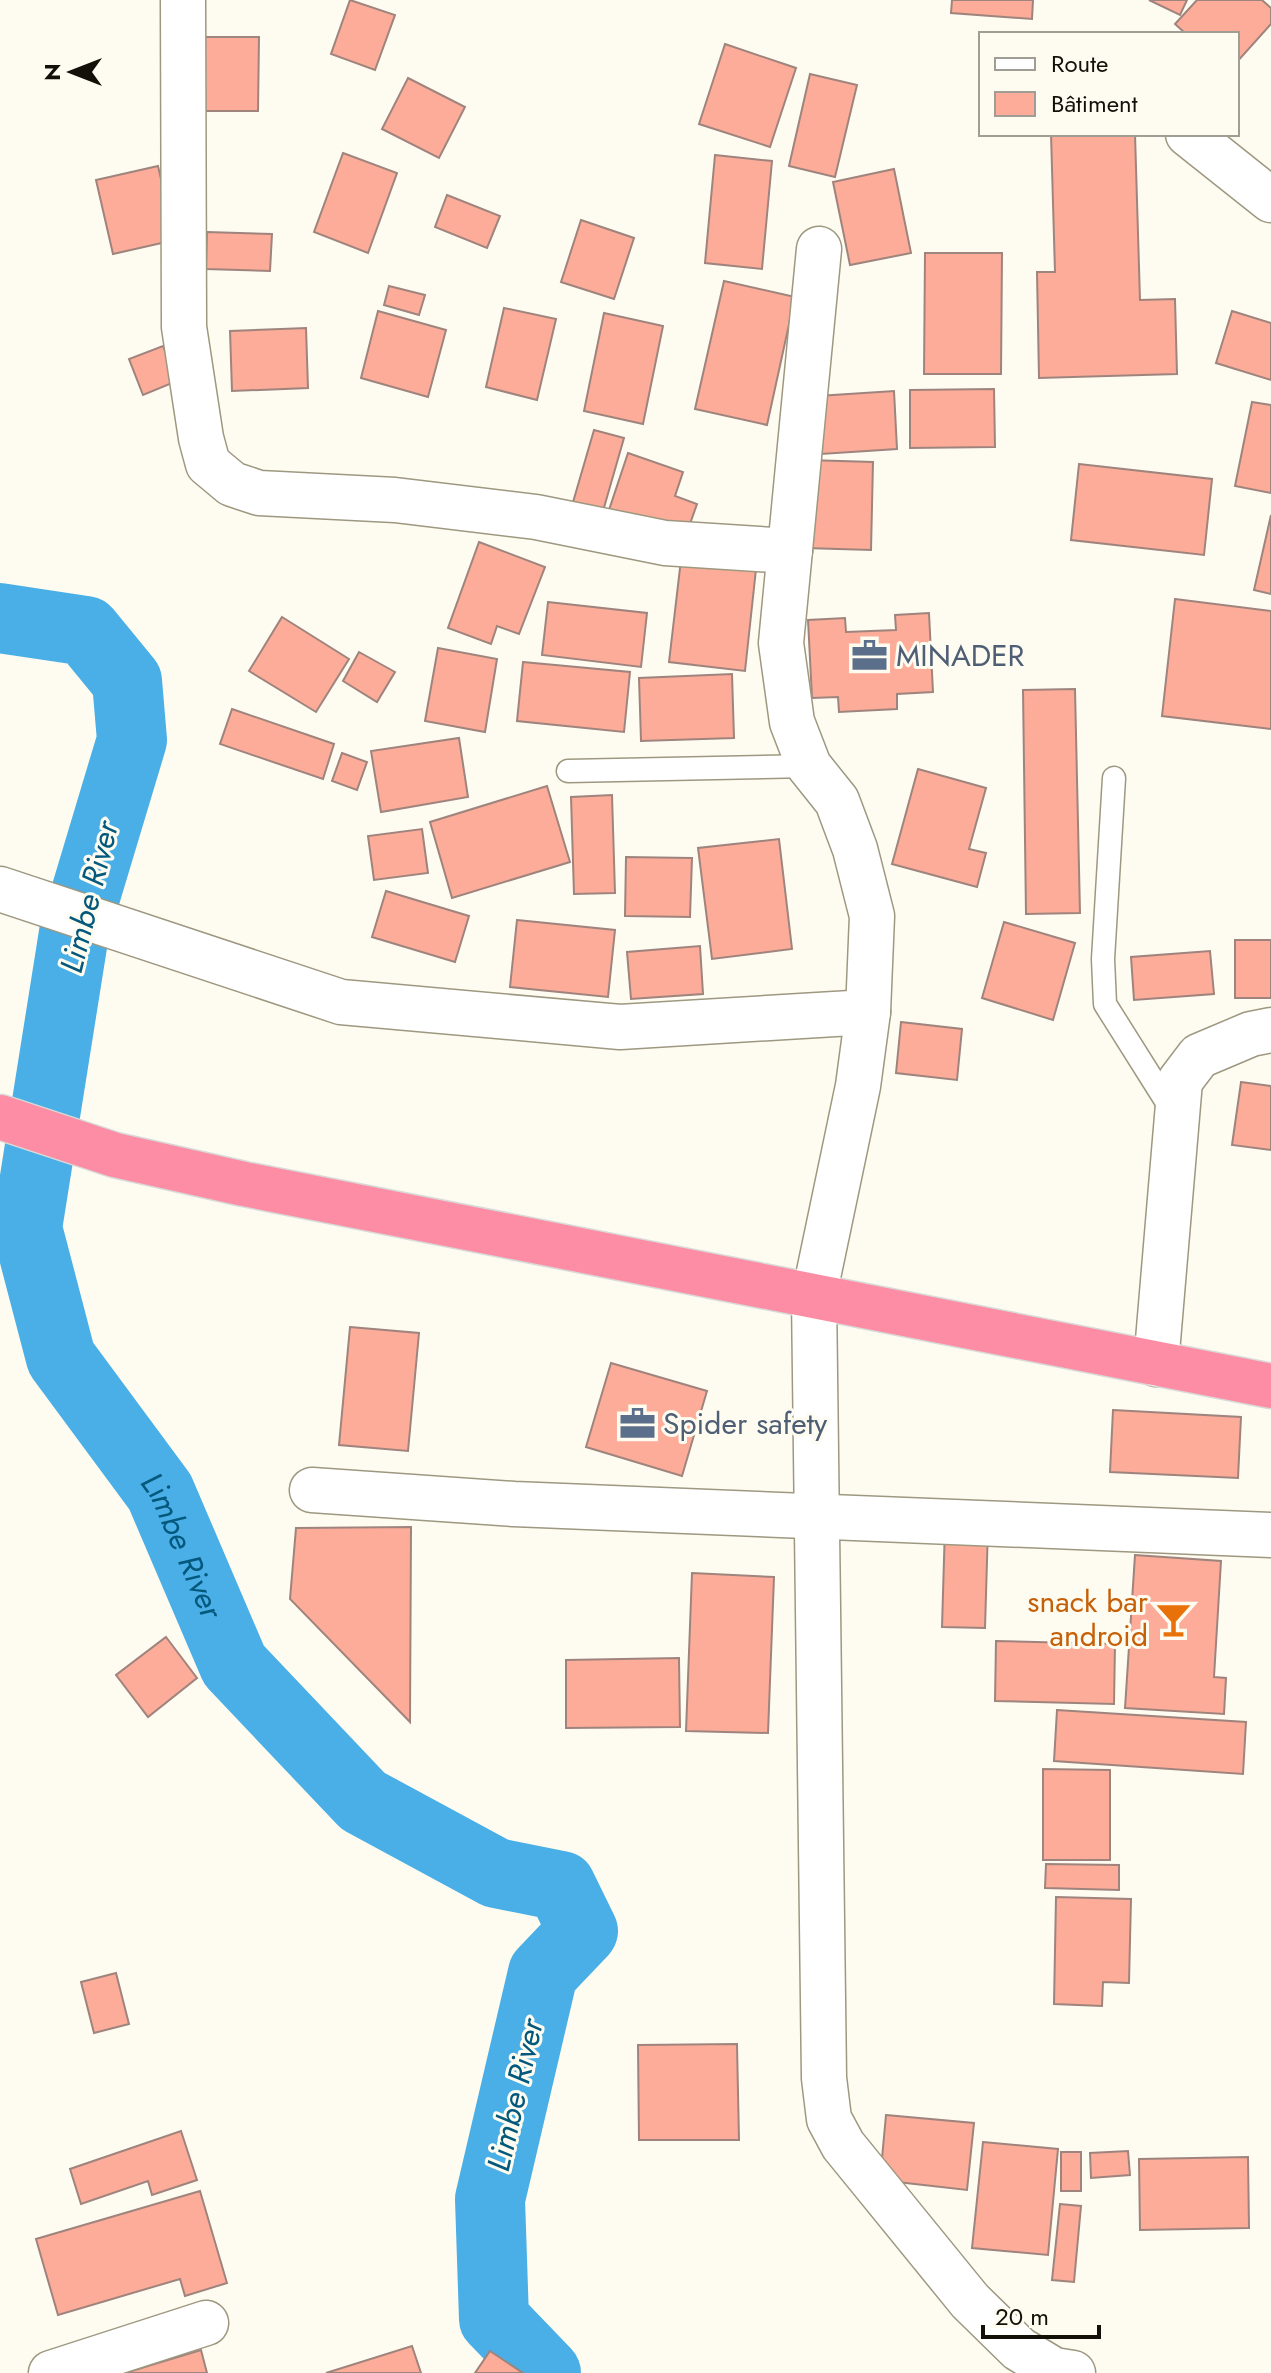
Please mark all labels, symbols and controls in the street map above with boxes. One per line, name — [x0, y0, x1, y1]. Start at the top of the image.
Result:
north arrow — [32, 32, 112, 112]
legend — [979, 32, 1239, 136]
text: Route — [1051, 46, 1108, 81]
text: N — [36, 63, 68, 81]
text: Bâtiment — [1051, 86, 1138, 121]
place label: MINADER — [896, 634, 1025, 677]
office icon: MINADER — [851, 637, 889, 675]
water label: Limbe River — [48, 814, 131, 978]
place label: Spider safety — [663, 1402, 828, 1445]
office icon: Spider safety — [618, 1405, 656, 1443]
water label: Limbe River — [130, 1463, 235, 1628]
place label: snack bar android — [1027, 1580, 1149, 1657]
bar icon: snack bar android — [1155, 1600, 1193, 1638]
water label: Limbe River — [475, 2012, 555, 2176]
scale bar — [983, 2289, 1099, 2339]
text: 20 m — [995, 2299, 1049, 2334]

